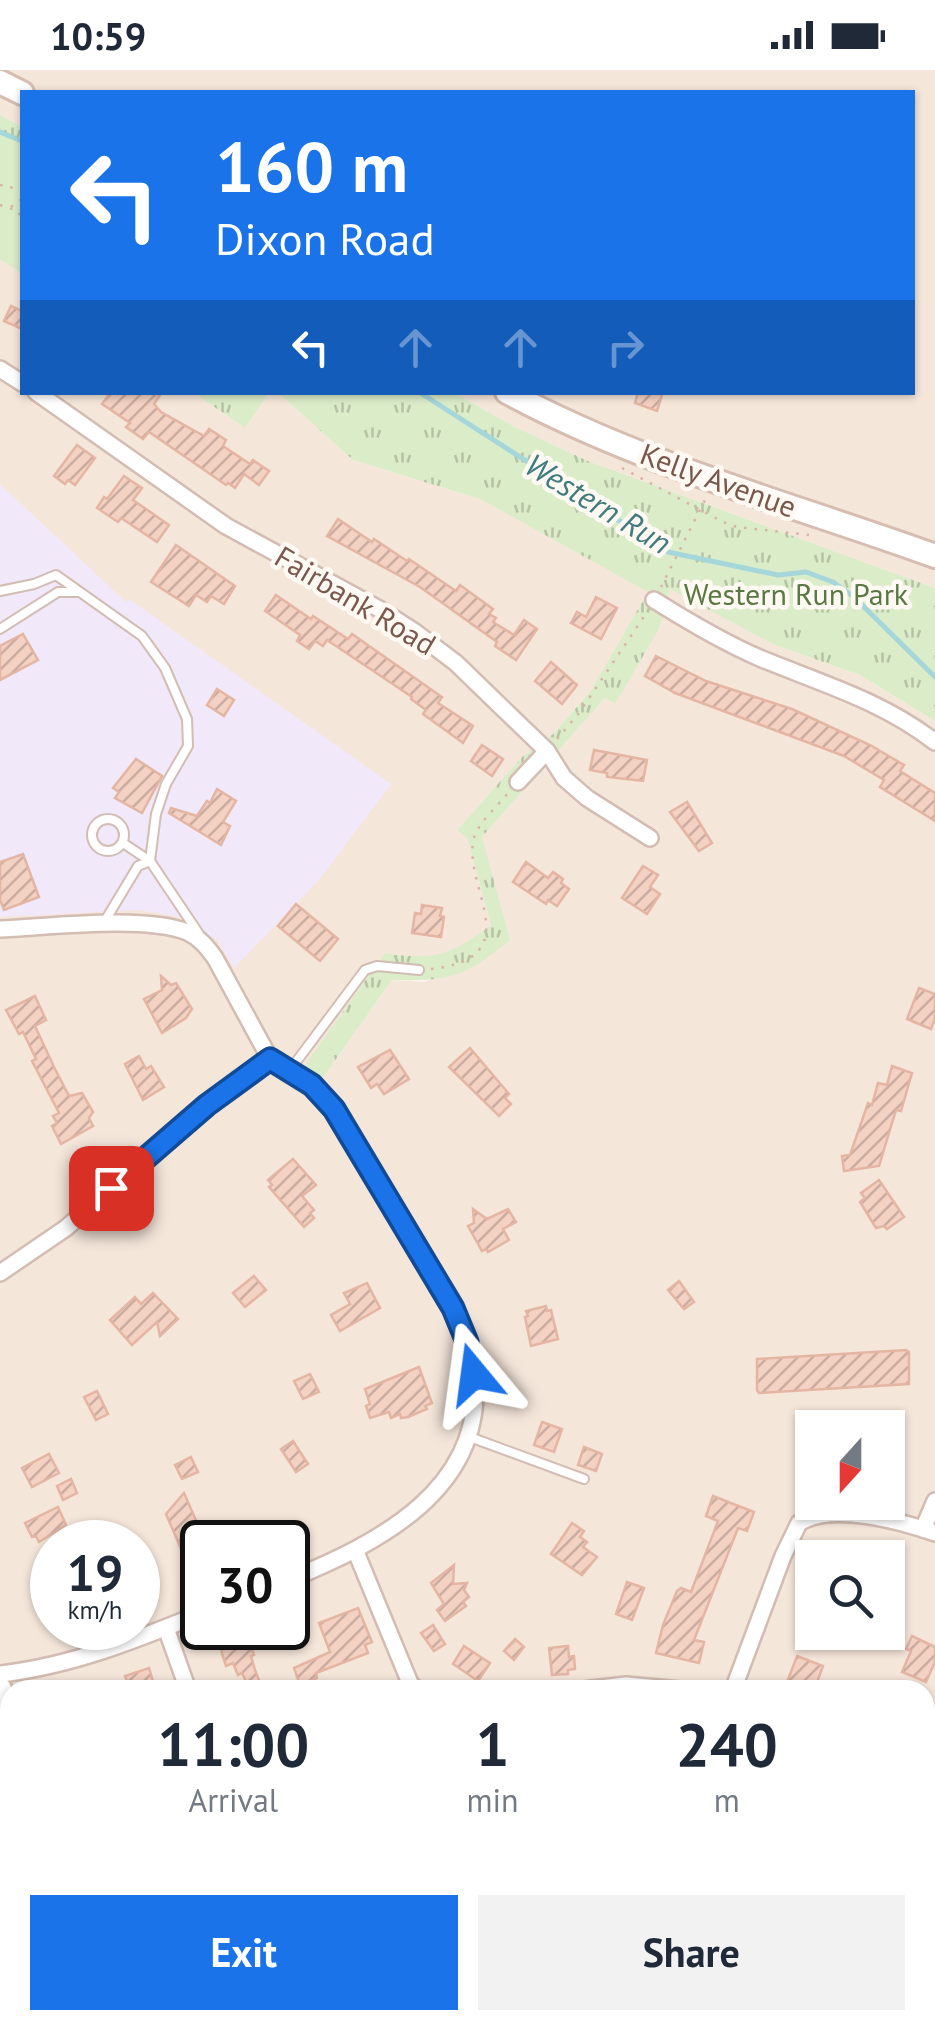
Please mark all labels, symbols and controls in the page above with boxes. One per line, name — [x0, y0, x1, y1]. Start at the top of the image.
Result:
text: 10:59 — [50, 11, 146, 60]
text: 160 m — [215, 121, 408, 211]
icon: left — [50, 130, 180, 260]
text: Dixon Road — [215, 209, 435, 267]
icon: left — [283, 320, 338, 375]
icon: ahead — [388, 320, 443, 375]
icon: ahead — [493, 320, 548, 375]
icon: right — [598, 320, 653, 375]
street label: Kelly Avenue — [635, 433, 802, 526]
water label: Western Run — [518, 443, 679, 563]
street label: Fairbank Road — [268, 536, 443, 663]
park label: Western Run Park — [684, 574, 909, 613]
pin — [69, 1146, 154, 1231]
icon: arrive — [84, 1161, 139, 1216]
position arrow — [422, 1322, 526, 1426]
north arrow — [795, 1410, 905, 1520]
map controls — [795, 1410, 905, 1650]
speed limit sign: 30 — [180, 1520, 310, 1650]
text: 19 — [67, 1540, 123, 1605]
button: search — [795, 1540, 905, 1650]
text: km/h — [68, 1594, 122, 1626]
text: 11:00 — [157, 1705, 309, 1783]
text: 1 — [476, 1705, 510, 1783]
text: 240 — [676, 1705, 778, 1783]
text: Arrival — [188, 1779, 278, 1821]
text: min — [467, 1779, 519, 1821]
text: m — [714, 1779, 740, 1821]
button: Exit — [30, 1895, 458, 2010]
button: Share — [478, 1895, 905, 2010]

